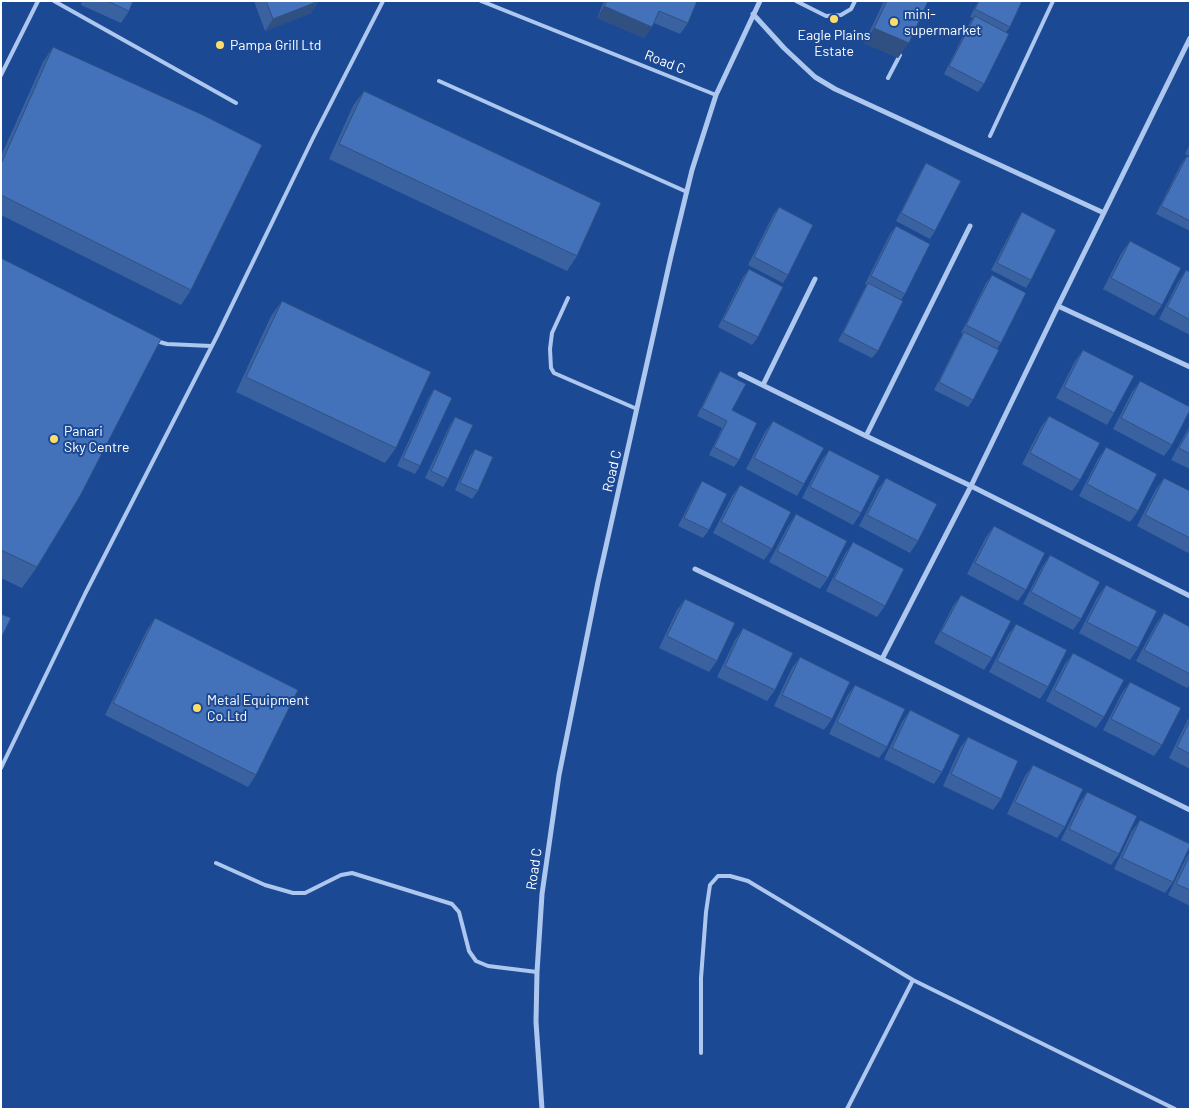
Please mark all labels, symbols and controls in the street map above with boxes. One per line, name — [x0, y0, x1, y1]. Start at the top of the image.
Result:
place label: mini- supermarket — [904, 6, 981, 38]
marker: Eagle Plains Estate — [828, 13, 840, 25]
marker: mini- supermarket — [888, 16, 900, 28]
place label: Eagle Plains Estate — [797, 27, 871, 59]
place label: Pampa Grill Ltd — [230, 37, 321, 53]
marker: Pampa Grill Ltd — [214, 39, 226, 51]
street label: Road C — [642, 47, 688, 77]
place label: Panari Sky Centre — [64, 423, 130, 456]
marker: Panari Sky Centre — [48, 433, 60, 445]
street label: Road C — [599, 449, 625, 493]
place label: Metal Equipment Co.Ltd — [207, 692, 309, 724]
marker: Metal Equipment Co.Ltd — [191, 702, 203, 714]
street label: Road C — [523, 847, 545, 891]

